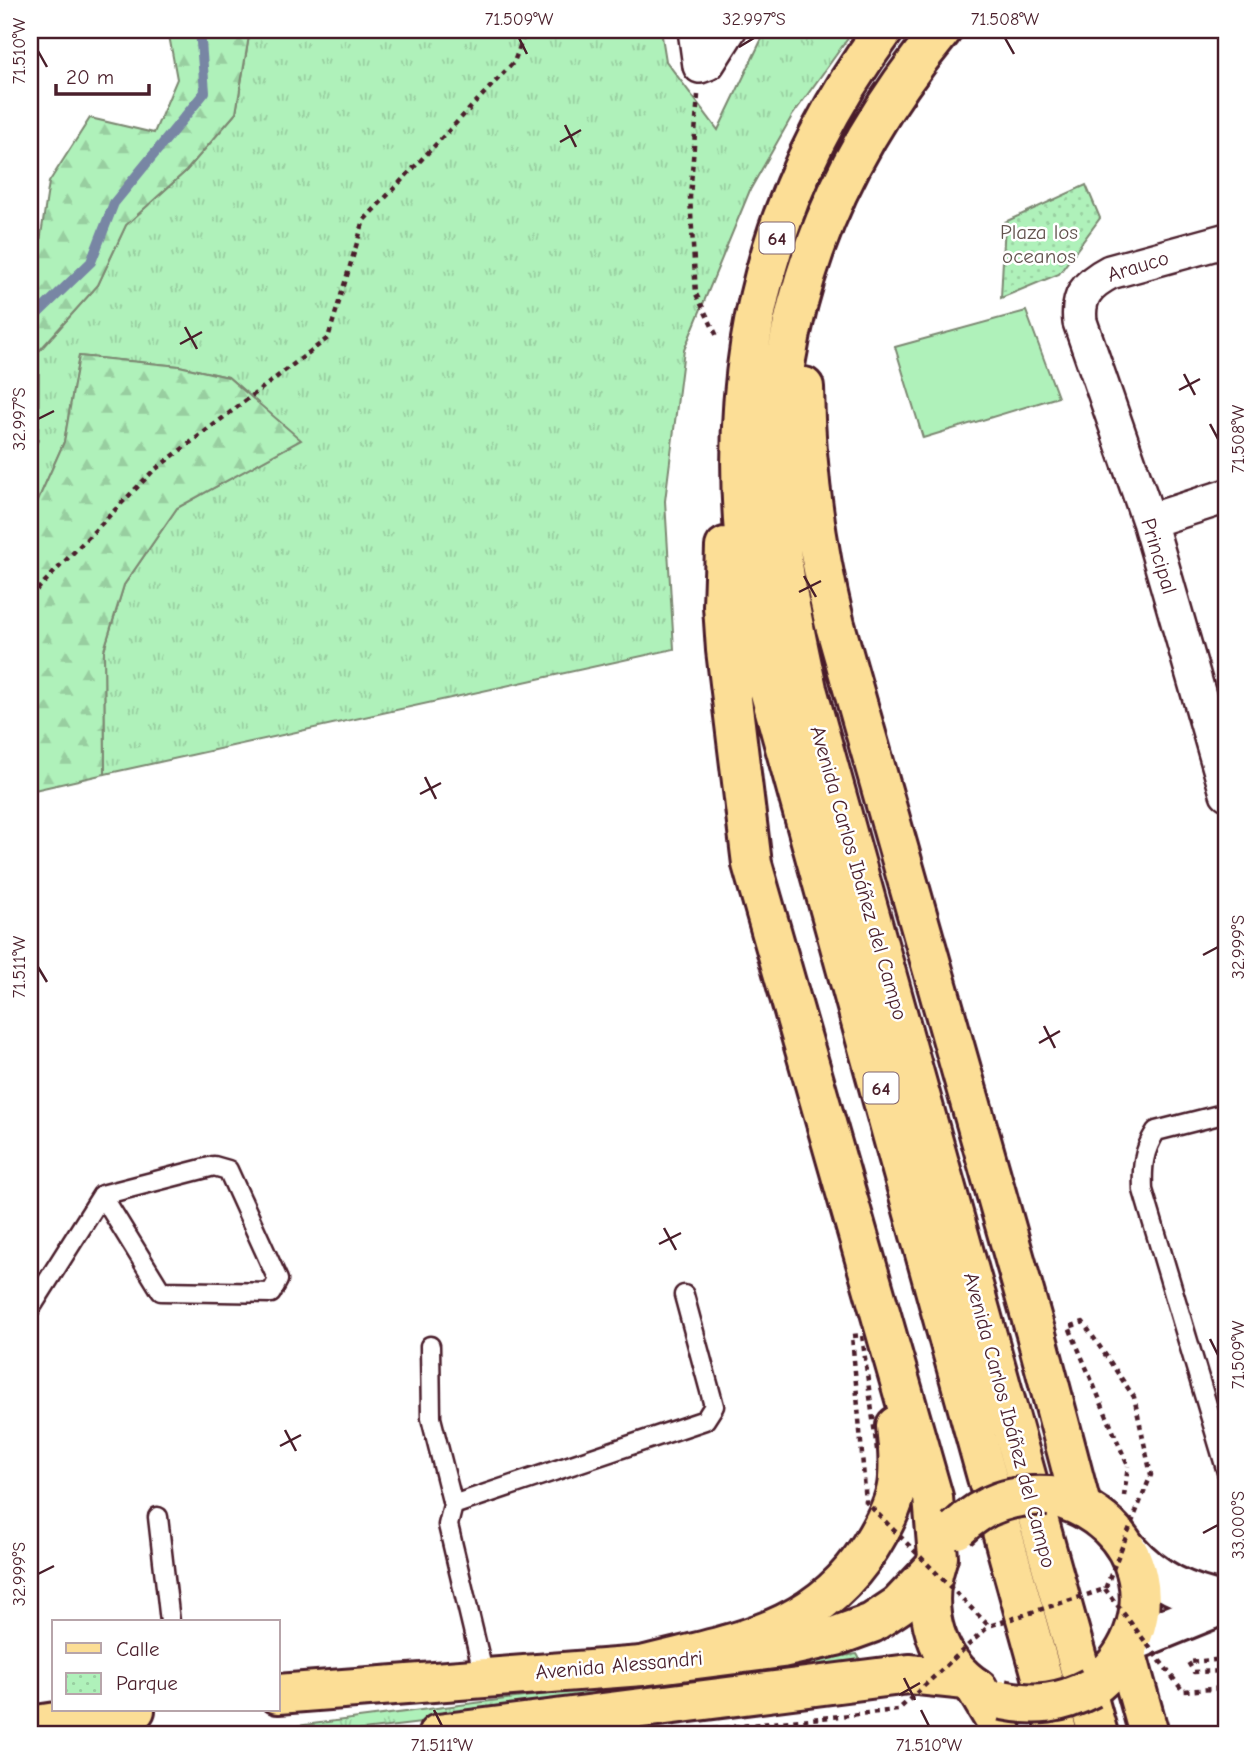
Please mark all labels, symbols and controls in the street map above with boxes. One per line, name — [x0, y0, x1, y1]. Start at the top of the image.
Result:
text: 71.509°W — [485, 9, 554, 30]
text: 32.997°S — [722, 9, 786, 30]
text: 71.508°W — [971, 9, 1040, 30]
text: 71.510°W — [9, 17, 30, 84]
scale bar — [56, 52, 149, 96]
text: 20 m — [66, 65, 114, 89]
park label: Plaza los oceanos — [1000, 220, 1078, 268]
road number: 64 — [760, 222, 794, 254]
street label: Arauco — [1104, 245, 1172, 287]
text: 32.997°S — [9, 387, 30, 451]
text: 71.508°W — [1228, 404, 1249, 473]
street label: Principal — [1136, 515, 1182, 597]
street label: Avenida Carlos Ibáñez del Campo — [805, 723, 913, 1023]
text: 32.999°S — [1228, 915, 1249, 979]
text: 71.511°W — [9, 935, 30, 998]
road number: 64 — [864, 1072, 898, 1104]
street label: Avenida Carlos Ibáñez del Campo — [959, 1270, 1061, 1570]
text: 71.509°W — [1228, 1320, 1249, 1389]
text: 33.000°S — [1228, 1491, 1249, 1559]
text: 32.999°S — [9, 1542, 30, 1606]
legend — [52, 1620, 280, 1712]
text: Calle — [116, 1637, 159, 1661]
street label: Avenida Alessandri — [534, 1646, 704, 1684]
text: Parque — [116, 1671, 178, 1695]
text: 71.511°W — [411, 1735, 474, 1756]
text: 71.510°W — [896, 1735, 963, 1756]

